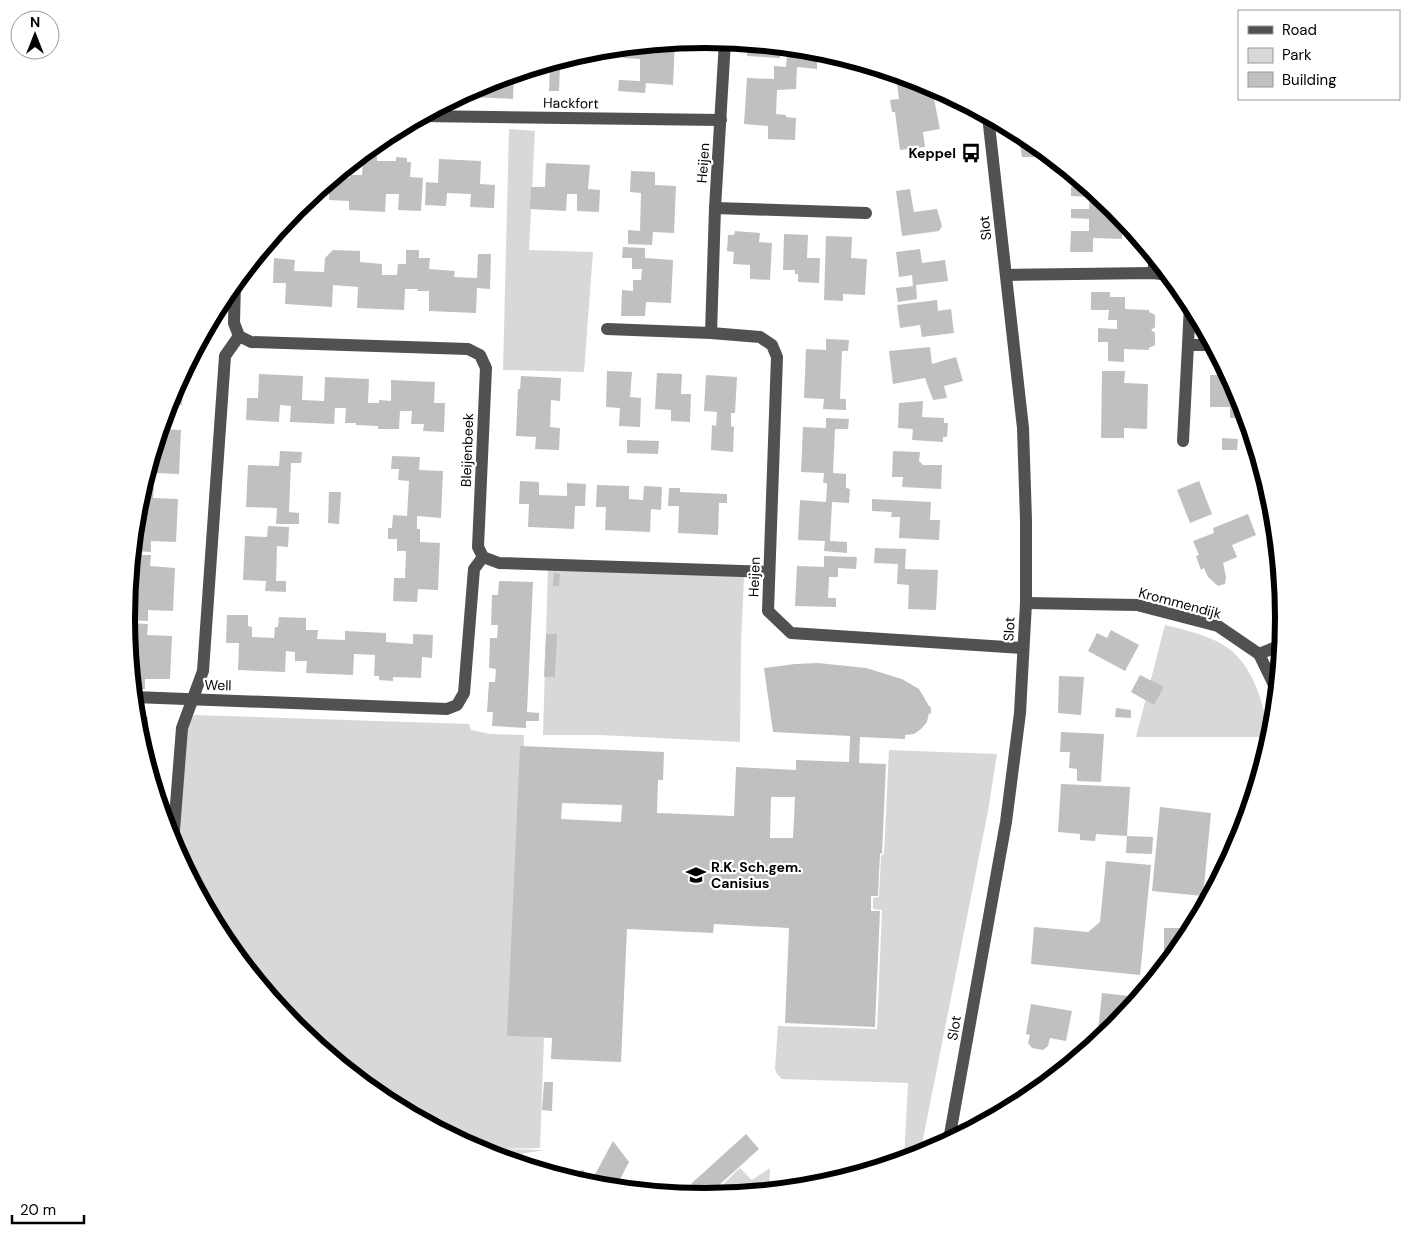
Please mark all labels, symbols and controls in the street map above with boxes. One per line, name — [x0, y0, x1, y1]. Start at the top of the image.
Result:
north arrow — [10, 10, 60, 60]
legend — [1238, 10, 1400, 100]
text: N — [30, 13, 40, 31]
text: Road — [1282, 20, 1317, 40]
text: Park — [1282, 45, 1312, 65]
text: Building — [1282, 70, 1337, 90]
street label: Hackfort — [543, 94, 599, 112]
street label: Heijen — [693, 142, 713, 184]
bus stop icon: Keppel — [960, 142, 982, 164]
place label: Keppel — [909, 144, 956, 162]
street label: Slot — [975, 215, 995, 241]
street label: Bleijenbeek — [457, 413, 477, 487]
street label: Heijen — [744, 557, 764, 597]
street label: Krommendijk — [1137, 583, 1223, 623]
street label: Slot — [999, 616, 1019, 642]
street label: Well — [204, 676, 232, 694]
place label: R.K. Sch.gem. Canisius — [711, 858, 802, 892]
school or university icon: R.K. Sch.gem. Canisius — [685, 864, 707, 886]
street label: Slot — [943, 1014, 965, 1042]
scale bar — [12, 1192, 85, 1224]
text: 20 m — [20, 1200, 56, 1220]

